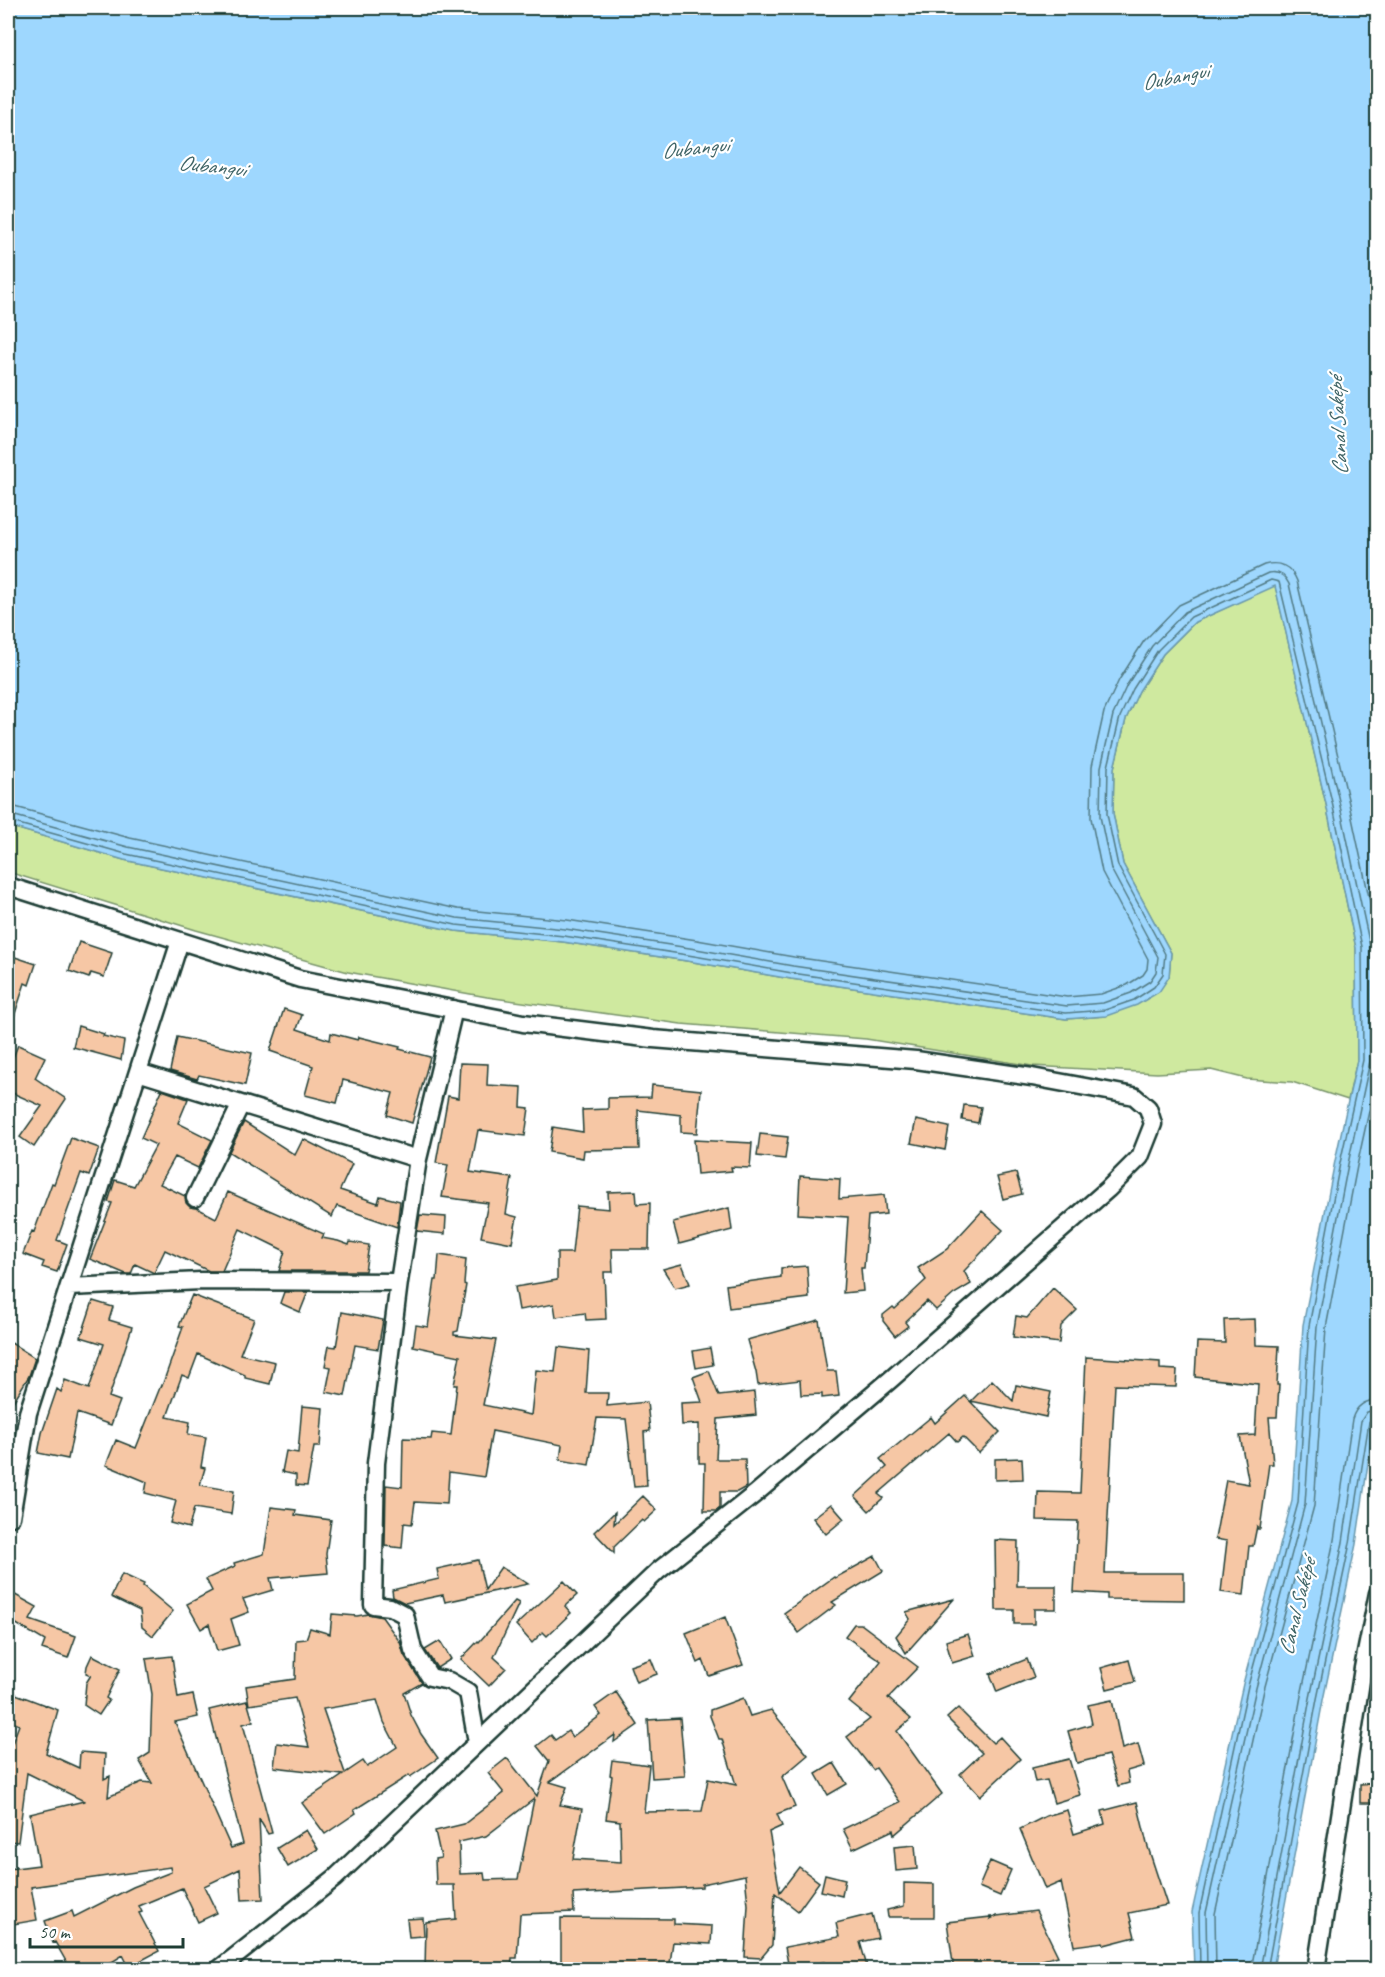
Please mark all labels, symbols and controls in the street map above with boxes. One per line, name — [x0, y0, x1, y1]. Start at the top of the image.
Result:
water label: Oubangui — [1139, 56, 1216, 97]
water label: Oubangui — [660, 130, 736, 165]
water label: Oubangui — [177, 149, 253, 184]
water label: Canal Saképé — [1321, 369, 1355, 476]
water label: Canal Saképé — [1272, 1549, 1324, 1658]
scale bar — [30, 1911, 183, 1949]
text: 50 m — [39, 1921, 72, 1943]

